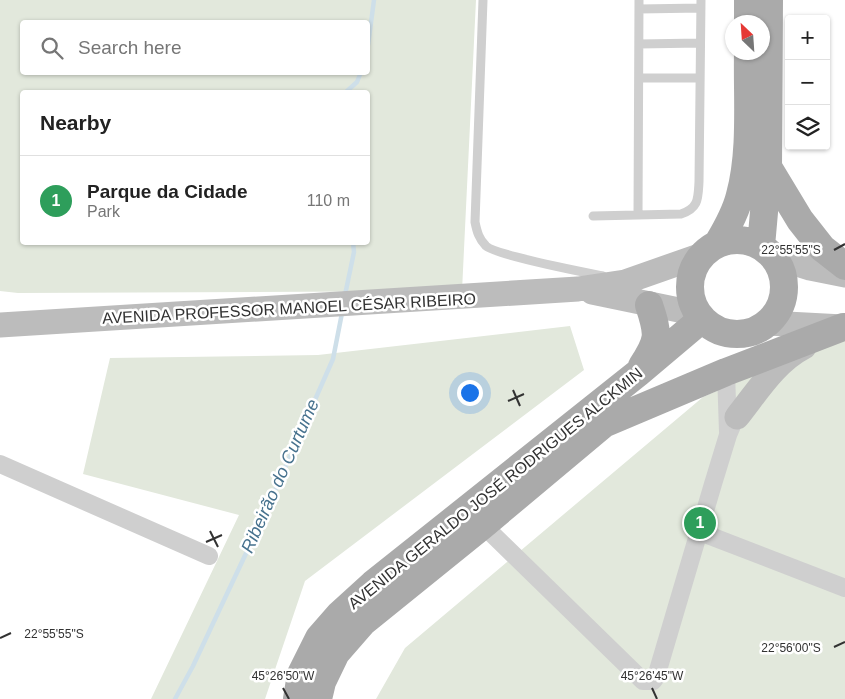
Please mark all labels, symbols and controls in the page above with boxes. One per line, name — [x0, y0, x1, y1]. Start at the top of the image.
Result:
north arrow — [725, 15, 770, 60]
map controls — [785, 15, 830, 150]
button: + — [785, 15, 830, 60]
search box — [20, 20, 370, 75]
icon: search — [38, 34, 66, 62]
text: Search here — [78, 37, 182, 58]
button: − — [785, 60, 830, 105]
button: layers — [785, 105, 830, 150]
text: Nearby — [40, 111, 111, 134]
text: Parque da Cidade — [87, 181, 248, 202]
text: 1 — [52, 192, 60, 209]
text: 110 m — [307, 192, 350, 209]
text: Park — [87, 203, 120, 220]
text: 22°55'55"S — [761, 243, 821, 257]
street label: AVENIDA PROFESSOR MANOEL CÉSAR RIBEIRO — [102, 289, 476, 327]
street label: AVENIDA GERALDO JOSÉ RODRIGUES ALCKMIN — [344, 364, 646, 612]
your location — [457, 380, 483, 406]
water label: Ribeirão do Curtume — [237, 396, 323, 556]
pin: 1 — [684, 504, 716, 542]
text: 22°55'55"S — [24, 627, 84, 641]
text: 22°56'00"S — [761, 641, 821, 655]
text: 45°26'50"W — [252, 669, 315, 683]
text: 45°26'45"W — [621, 669, 684, 683]

